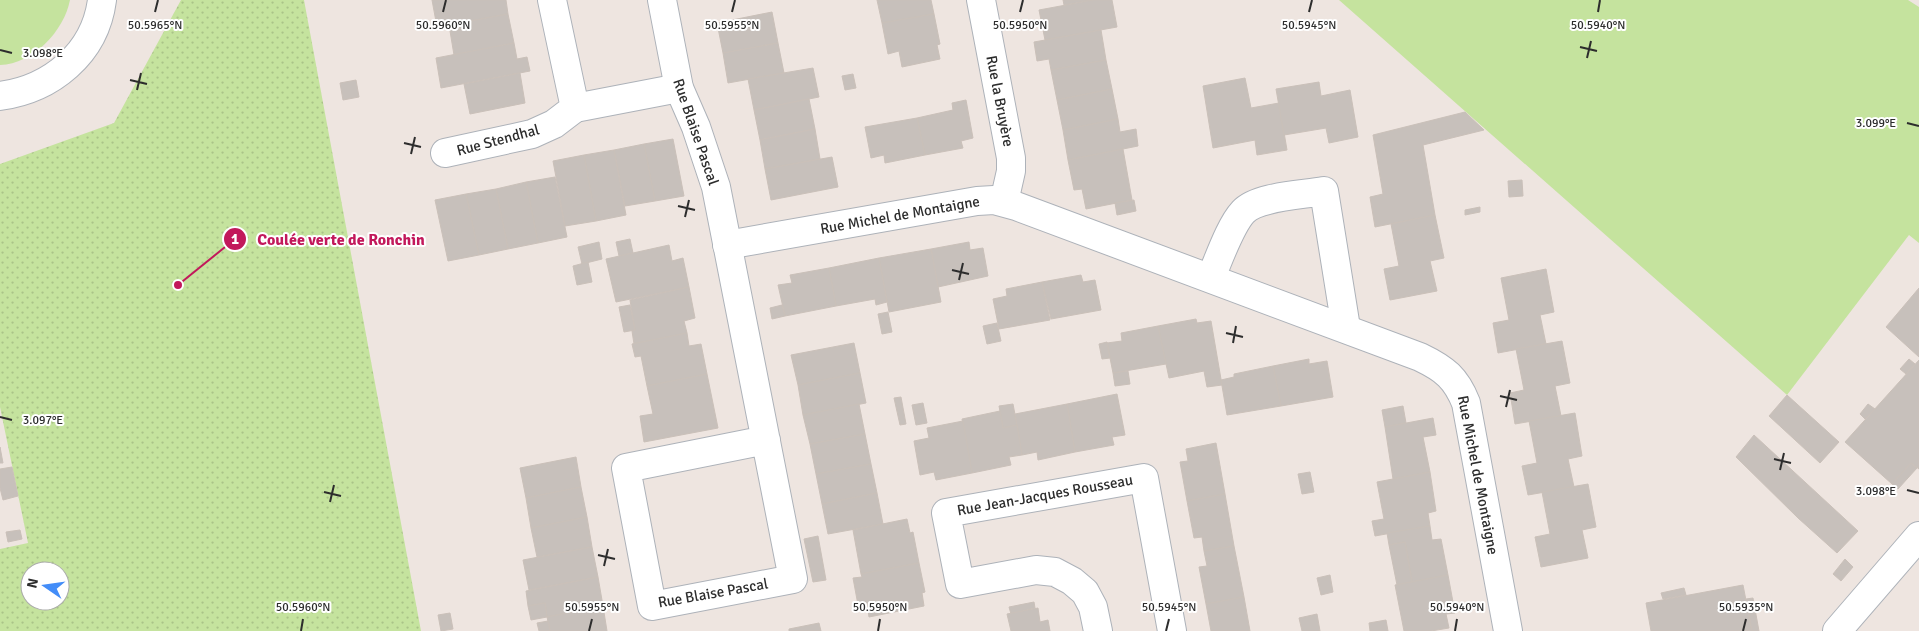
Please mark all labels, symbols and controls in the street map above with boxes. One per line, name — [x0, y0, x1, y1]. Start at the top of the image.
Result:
text: 50.5965°N — [128, 18, 182, 33]
text: 50.5960°N — [416, 18, 470, 33]
text: 50.5955°N — [705, 18, 759, 33]
text: 50.5950°N — [993, 18, 1047, 33]
text: 50.5945°N — [1282, 18, 1336, 33]
text: 50.5940°N — [1571, 18, 1625, 33]
text: 3.098°E — [23, 46, 63, 61]
street label: Rue la Bruyère — [982, 54, 1018, 148]
street label: Rue Blaise Pascal — [669, 76, 723, 188]
text: 3.099°E — [1856, 116, 1896, 131]
street label: Rue Stendhal — [455, 120, 541, 160]
street label: Rue Michel de Montaigne — [819, 192, 981, 238]
callout: Coulée verte de Ronchin — [222, 223, 435, 254]
text: 1 — [231, 230, 239, 248]
text: Coulée verte de Ronchin — [257, 230, 425, 250]
street label: Rue Michel de Montaigne — [1454, 394, 1502, 556]
text: 3.097°E — [23, 413, 63, 428]
street label: Rue Jean-Jacques Rousseau — [956, 471, 1134, 519]
text: 3.098°E — [1856, 484, 1896, 499]
north arrow — [20, 561, 70, 611]
street label: Rue Blaise Pascal — [656, 574, 770, 612]
text: N — [23, 577, 42, 590]
text: 50.5960°N — [276, 600, 330, 615]
text: 50.5955°N — [565, 600, 619, 615]
text: 50.5950°N — [853, 600, 907, 615]
text: 50.5945°N — [1142, 600, 1196, 615]
text: 50.5940°N — [1430, 600, 1484, 615]
text: 50.5935°N — [1719, 600, 1773, 615]

